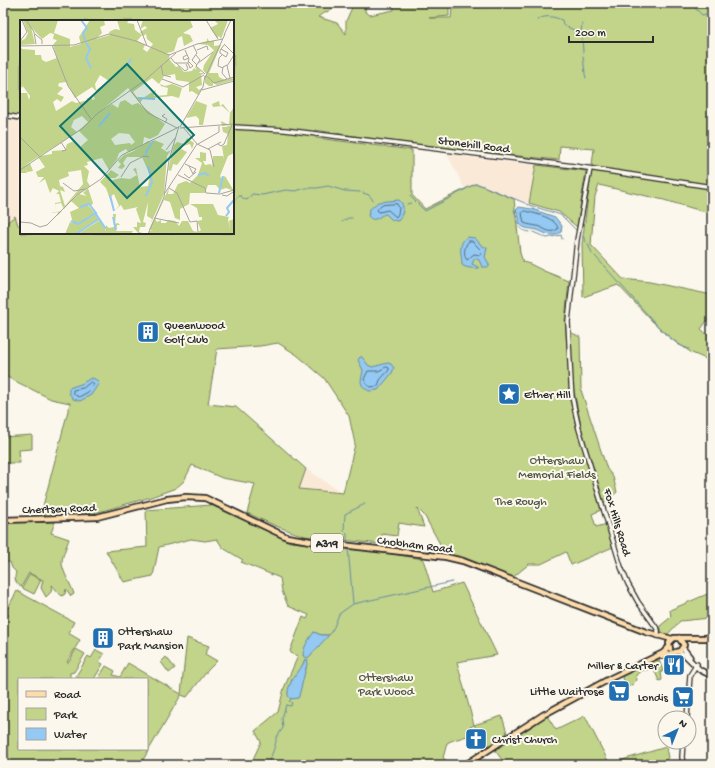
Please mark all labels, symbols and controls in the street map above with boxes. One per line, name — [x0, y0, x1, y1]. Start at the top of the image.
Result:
scale bar — [569, 18, 653, 44]
inset map — [20, 20, 234, 234]
text: 200 m — [575, 27, 606, 41]
street label: Stonehill Road — [437, 135, 511, 157]
building icon: Queenwood Golf Club — [135, 319, 161, 345]
place label: Queenwood Golf Club — [164, 320, 226, 348]
place icon: Ether Hill — [496, 381, 522, 407]
place label: Ether Hill — [524, 389, 571, 403]
park label: Ottershaw Memorial Fields — [518, 455, 596, 483]
street label: Fox Hills Road — [599, 486, 633, 559]
park label: The Rough — [494, 496, 547, 510]
street label: Chertsey Road — [22, 502, 97, 518]
road number: A319 — [311, 534, 343, 552]
street label: Chobham Road — [376, 534, 454, 558]
building icon: Ottershaw Park Mansion — [90, 625, 116, 651]
place label: Ottershaw Park Mansion — [117, 626, 184, 654]
restaurant icon: Miller & Carter — [661, 652, 687, 678]
place label: Miller & Carter — [587, 660, 660, 674]
park label: Ottershaw Park Wood — [357, 672, 415, 700]
legend — [18, 678, 148, 750]
supermarket icon: Little Waitrose — [606, 678, 632, 704]
supermarket icon: Londis — [670, 684, 696, 710]
place label: Little Waitrose — [530, 686, 605, 700]
text: Road — [54, 689, 81, 703]
place label: Londis — [638, 692, 669, 706]
text: Park — [53, 709, 79, 723]
north arrow — [657, 710, 697, 750]
text: N — [676, 717, 689, 731]
church icon: Christ Church — [463, 726, 489, 752]
text: Water — [54, 729, 88, 743]
place label: Christ Church — [492, 734, 558, 748]

